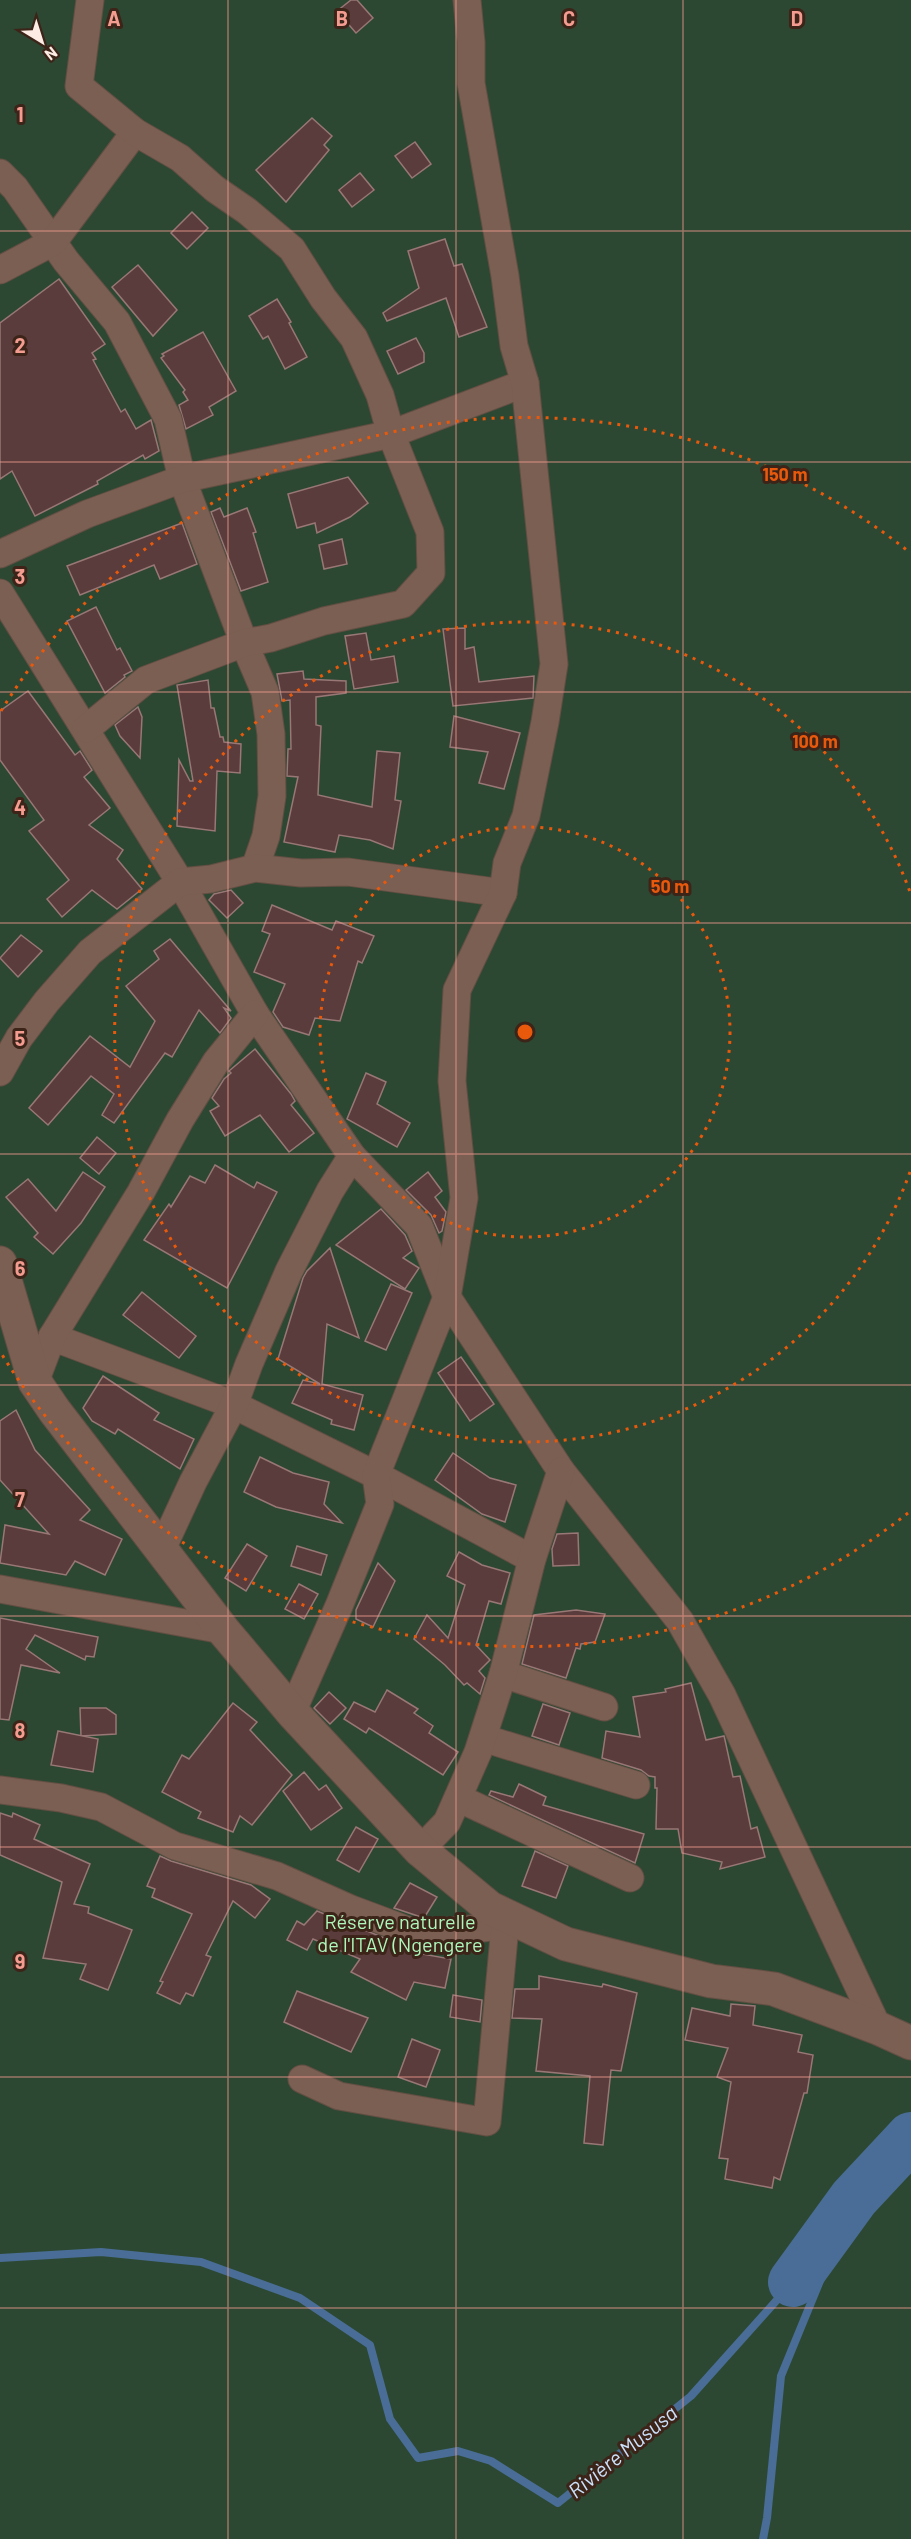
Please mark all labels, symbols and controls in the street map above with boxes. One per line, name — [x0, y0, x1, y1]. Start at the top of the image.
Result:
text: A — [107, 6, 121, 30]
text: B — [336, 6, 348, 30]
text: C — [563, 6, 575, 30]
text: D — [791, 6, 803, 30]
north arrow — [12, 12, 72, 72]
text: N — [42, 43, 62, 65]
text: 1 — [16, 102, 24, 126]
text: 2 — [14, 333, 26, 357]
text: 150 m — [763, 463, 807, 485]
text: 3 — [15, 564, 25, 588]
text: 100 m — [792, 730, 838, 752]
text: 4 — [14, 795, 26, 819]
text: 50 m — [651, 875, 689, 897]
centre of rings — [515, 1022, 535, 1042]
text: 5 — [15, 1026, 26, 1050]
text: 6 — [15, 1256, 26, 1280]
text: 7 — [15, 1487, 25, 1511]
text: 8 — [15, 1718, 26, 1742]
park label: Réserve naturelle de l'ITAV (Ngengere — [317, 1909, 483, 1956]
text: 9 — [15, 1949, 25, 1973]
water label: Rivière Mususa — [563, 2399, 681, 2503]

